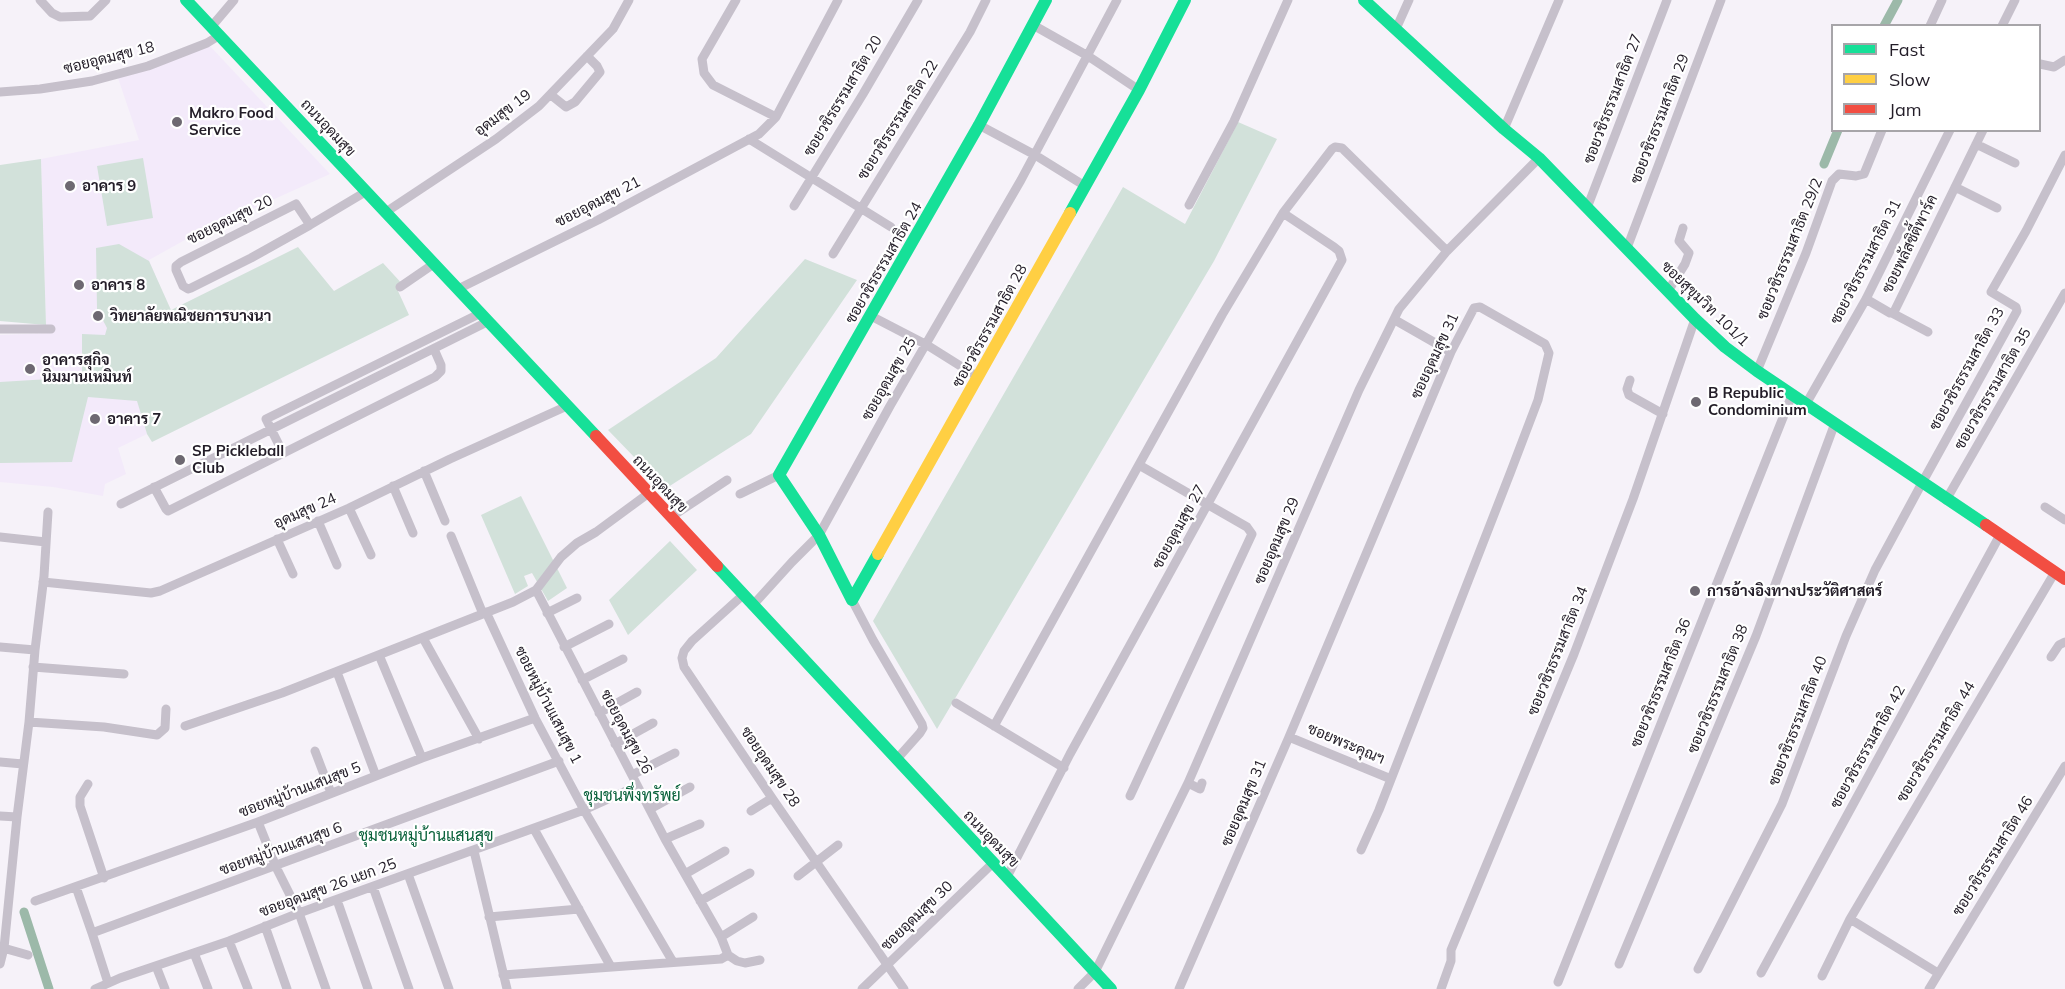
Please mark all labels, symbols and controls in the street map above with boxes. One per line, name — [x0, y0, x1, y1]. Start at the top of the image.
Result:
legend — [1831, 24, 2041, 132]
street label: ซอยวชิรธรรมสาธิต 20 — [800, 32, 886, 160]
street label: ซอยวชิรธรรมสาธิต 27 — [1580, 32, 1646, 166]
street label: ซอยอุดมสุข 18 — [62, 38, 156, 78]
text: Fast — [1889, 38, 1925, 61]
street label: ซอยวชิรธรรมสาธิต 29 — [1627, 52, 1693, 186]
street label: ซอยวชิรธรรมสาธิต 22 — [854, 57, 942, 183]
text: Slow — [1889, 68, 1930, 91]
street label: อุดมสุข 19 — [471, 86, 535, 140]
street label: ถนนอุดมสุข — [297, 95, 359, 161]
text: Jam — [1889, 98, 1922, 121]
place label: Makro Food Service — [189, 104, 274, 139]
marker: Makro Food Service — [170, 115, 184, 129]
street label: ซอยอุดมสุข 21 — [552, 173, 644, 231]
street label: ซอยวชิรธรรมสาธิต 29/2 — [1753, 176, 1827, 322]
place label: อาคาร 9 — [82, 177, 136, 195]
marker: อาคาร 9 — [63, 179, 77, 193]
street label: ซอยอุดมสุข 20 — [184, 192, 276, 248]
street label: ซอยพลัสซิตี้พาร์ค — [1878, 192, 1942, 296]
street label: ซอยวชิรธรรมสาธิต 31 — [1827, 197, 1905, 327]
street label: ซอยวชิรธรรมสาธิต 24 — [842, 199, 926, 327]
street label: ซอยสุขุมวิท 101/1 — [1657, 258, 1753, 350]
street label: ซอยวชิรธรรมสาธิต 28 — [949, 261, 1031, 391]
place label: อาคาร 8 — [91, 276, 145, 294]
marker: อาคาร 8 — [72, 278, 86, 292]
street label: ซอยวชิรธรรมสาธิต 33 — [1926, 304, 2008, 434]
place label: วิทยาลัยพณิชยการบางนา — [110, 307, 271, 325]
marker: วิทยาลัยพณิชยการบางนา — [91, 309, 105, 323]
street label: ซอยอุดมสุข 31 — [1407, 310, 1463, 402]
street label: ซอยวชิรธรรมสาธิต 35 — [1951, 325, 2035, 453]
street label: ซอยอุดมสุข 25 — [858, 334, 920, 424]
place label: อาคารสุกิจ นิมมานเหมินท์ — [42, 351, 132, 386]
marker: อาคารสุกิจ นิมมานเหมินท์ — [23, 362, 37, 376]
place label: B Republic Condominium — [1708, 384, 1807, 419]
marker: B Republic Condominium — [1689, 395, 1703, 409]
place label: อาคาร 7 — [107, 410, 161, 428]
marker: อาคาร 7 — [88, 412, 102, 426]
place label: SP Pickleball Club — [192, 442, 284, 477]
street label: ถนนอุดมสุข — [629, 451, 691, 517]
marker: SP Pickleball Club — [173, 453, 187, 467]
street label: ซอยอุดมสุข 27 — [1149, 482, 1209, 572]
street label: อุดมสุข 24 — [271, 489, 339, 533]
street label: ซอยอุดมสุข 29 — [1251, 495, 1303, 587]
place label: การอ้างอิงทางประวัติศาสตร์ — [1707, 582, 1882, 600]
street label: ซอยวชิรธรรมสาธิต 34 — [1524, 584, 1592, 718]
marker: การอ้างอิงทางประวัติศาสตร์ — [1688, 584, 1702, 598]
street label: ซอยวชิรธรรมสาธิต 36 — [1627, 616, 1695, 750]
street label: ซอยวชิรธรรมสาธิต 38 — [1684, 622, 1752, 756]
street label: ซอยหมู่บ้านแสนสุข 1 — [511, 643, 585, 767]
street label: ซอยวชิรธรรมสาธิต 40 — [1765, 654, 1831, 788]
street label: ซอยวชิรธรรมสาธิต 44 — [1893, 678, 1979, 806]
street label: ซอยวชิรธรรมสาธิต 42 — [1827, 682, 1909, 812]
street label: ซอยอุดมสุข 26 — [596, 687, 656, 777]
street label: ซอยพระคุณฯ — [1305, 720, 1387, 768]
street label: ซอยอุดมสุข 28 — [737, 723, 803, 811]
street label: ซอยอุดมสุข 31 — [1218, 757, 1270, 849]
street label: ซอยหมู่บ้านแสนสุข 5 — [236, 758, 364, 822]
district label: ชุมชนพึ่งทรัพย์ — [583, 786, 681, 806]
street label: ซอยวชิรธรรมสาธิต 46 — [1949, 793, 2037, 919]
street label: ถนนอุดมสุข — [959, 807, 1023, 871]
street label: ซอยหมู่บ้านแสนสุข 6 — [217, 818, 345, 880]
district label: ชุมชนหมู่บ้านแสนสุข — [358, 826, 494, 846]
street label: ซอยอุดมสุข 26 แยก 25 — [257, 855, 399, 921]
street label: ซอยอุดมสุข 30 — [877, 877, 957, 955]

